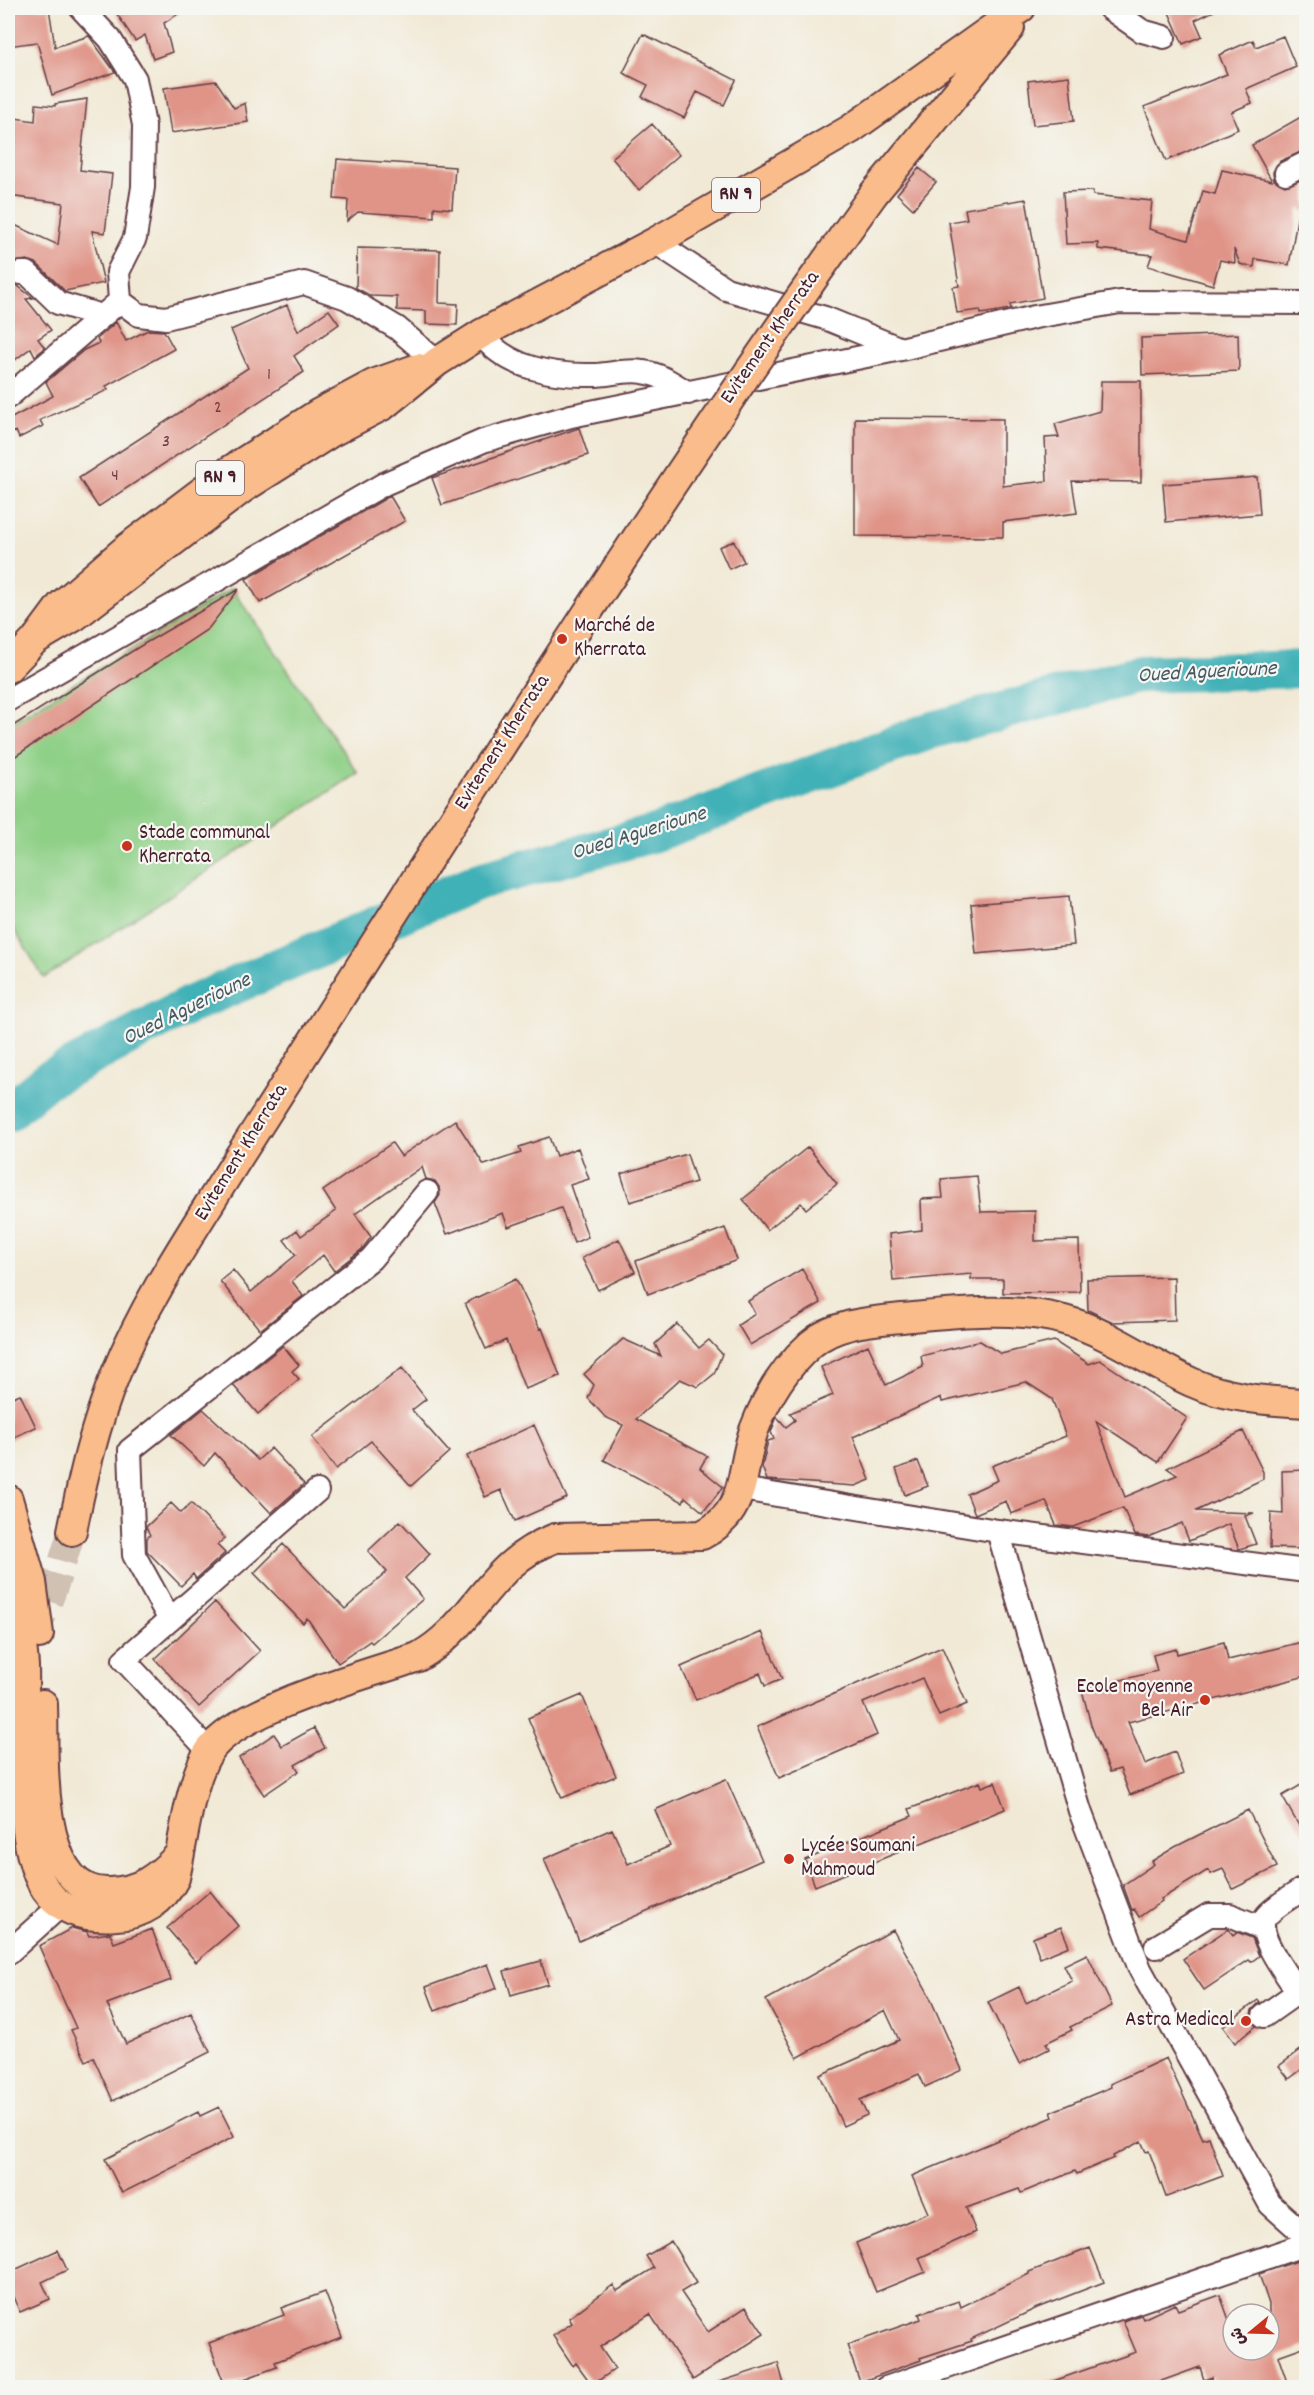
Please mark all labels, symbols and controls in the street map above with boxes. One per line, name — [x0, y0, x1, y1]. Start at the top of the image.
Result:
road number: RN 9 — [712, 178, 760, 212]
street label: Evitement Kherrata — [714, 264, 829, 411]
house number: 1 — [267, 363, 271, 388]
house number: 2 — [214, 396, 222, 421]
house number: 3 — [162, 430, 170, 455]
road number: RN 9 — [196, 461, 244, 495]
house number: 4 — [111, 464, 119, 489]
place label: Marché de Kherrata — [574, 612, 655, 666]
marker: Marché de Kherrata — [555, 632, 569, 646]
water label: Oued Aguerioune — [1137, 654, 1279, 692]
street label: Evitement Kherrata — [448, 668, 559, 817]
water label: Oued Aguerioune — [568, 798, 711, 869]
place label: Stade communal Kherrata — [139, 819, 270, 873]
marker: Stade communal Kherrata — [120, 839, 134, 853]
water label: Oued Aguerioune — [118, 965, 258, 1054]
street label: Evitement Kherrata — [188, 1078, 297, 1227]
place label: Ecole moyenne Bel Air — [1076, 1673, 1193, 1727]
marker: Ecole moyenne Bel Air — [1198, 1693, 1212, 1707]
place label: Lycée Soumani Mahmoud — [801, 1832, 915, 1886]
marker: Lycée Soumani Mahmoud — [782, 1852, 796, 1866]
place label: Astra Medical — [1125, 2006, 1234, 2036]
marker: Astra Medical — [1239, 2014, 1253, 2028]
north arrow — [1221, 2302, 1281, 2362]
text: ش — [1225, 2324, 1253, 2348]

